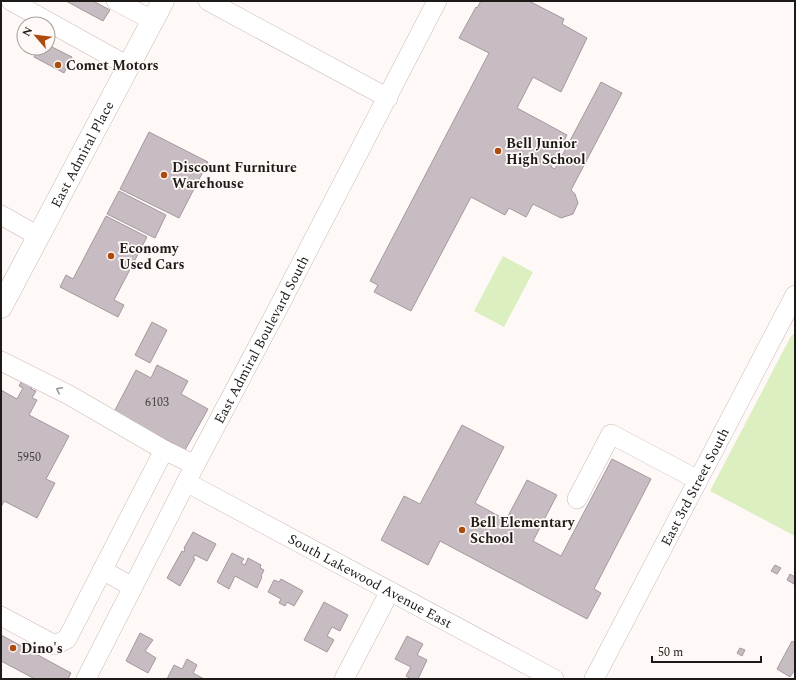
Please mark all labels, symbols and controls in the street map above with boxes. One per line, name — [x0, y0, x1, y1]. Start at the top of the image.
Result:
north arrow — [16, 16, 56, 56]
text: N — [18, 24, 37, 39]
place label: Comet Motors — [66, 55, 159, 76]
marker: Comet Motors — [53, 60, 63, 70]
street label: East Admiral Place — [45, 97, 119, 211]
place label: Bell Junior High School — [506, 133, 586, 170]
marker: Bell Junior High School — [493, 146, 503, 156]
place label: Discount Furniture Warehouse — [172, 157, 297, 194]
marker: Discount Furniture Warehouse — [159, 170, 169, 180]
place label: Economy Used Cars — [119, 238, 185, 275]
marker: Economy Used Cars — [106, 251, 116, 261]
street label: East Admiral Boulevard South — [208, 252, 314, 427]
one-way arrow — [56, 388, 64, 395]
house number: 6103 — [145, 393, 169, 412]
street label: East 3rd Street South — [655, 424, 734, 550]
house number: 5950 — [17, 448, 41, 467]
place label: Bell Elementary School — [470, 512, 576, 549]
marker: Bell Elementary School — [457, 525, 467, 535]
street label: South Lakewood Avenue East — [284, 528, 456, 633]
place label: Dino's — [21, 638, 63, 659]
scale bar — [652, 638, 761, 664]
marker: Dino's — [8, 643, 18, 653]
text: 50 m — [658, 643, 683, 662]

